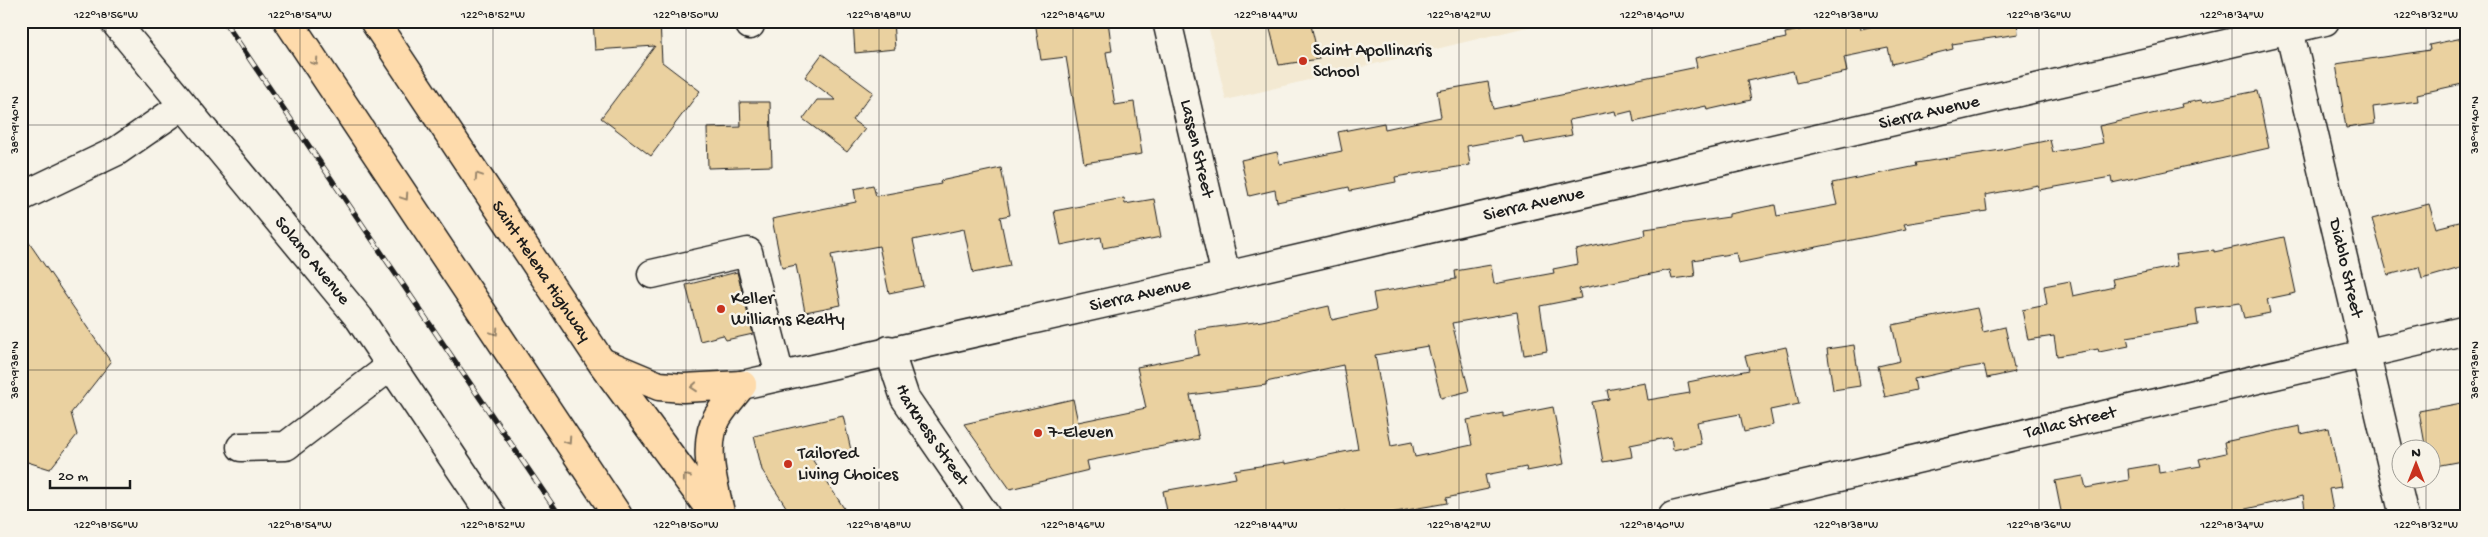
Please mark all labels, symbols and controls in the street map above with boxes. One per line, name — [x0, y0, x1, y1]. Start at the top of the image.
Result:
text: 122°18'56"W — [73, 9, 138, 23]
text: 122°18'54"W — [267, 9, 332, 23]
text: 122°18'52"W — [460, 9, 525, 23]
text: 122°18'50"W — [653, 9, 718, 23]
text: 122°18'48"W — [846, 9, 911, 23]
text: 122°18'46"W — [1040, 9, 1105, 23]
text: 122°18'44"W — [1233, 9, 1298, 23]
text: 122°18'42"W — [1426, 9, 1491, 23]
text: 122°18'40"W — [1619, 9, 1684, 23]
text: 122°18'38"W — [1813, 9, 1878, 23]
text: 122°18'36"W — [2006, 9, 2071, 23]
text: 122°18'34"W — [2199, 9, 2264, 23]
text: 122°18'32"W — [2393, 9, 2458, 23]
place label: Saint Apollinaris School — [1313, 41, 1433, 83]
marker: Saint Apollinaris School — [1297, 55, 1309, 67]
one-way arrow — [308, 57, 318, 66]
street label: Sierra Avenue — [1877, 91, 1982, 135]
text: 38°19'40"N — [9, 96, 23, 155]
text: 38°19'40"N — [2469, 96, 2483, 155]
street label: Lassen Street — [1175, 98, 1218, 201]
one-way arrow — [475, 173, 484, 182]
street label: Sierra Avenue — [1481, 183, 1587, 226]
one-way arrow — [398, 192, 408, 201]
street label: Saint Helena Highway — [486, 197, 596, 346]
street label: Solano Avenue — [269, 213, 355, 310]
street label: Diablo Street — [2323, 216, 2368, 321]
street label: Sierra Avenue — [1088, 274, 1193, 317]
place label: Keller Williams Realty — [731, 289, 845, 331]
marker: Keller Williams Realty — [715, 303, 727, 315]
one-way arrow — [488, 327, 498, 336]
text: 38°19'38"N — [9, 341, 23, 400]
text: 38°19'38"N — [2469, 341, 2483, 400]
one-way arrow — [689, 381, 697, 392]
street label: Harkness Street — [891, 382, 974, 491]
street label: Tallac Street — [2021, 402, 2120, 444]
place label: 7-Eleven — [1047, 423, 1114, 444]
marker: 7-Eleven — [1032, 427, 1044, 439]
one-way arrow — [562, 436, 571, 445]
north arrow — [2390, 440, 2440, 490]
place label: Tailored Living Choices — [797, 444, 899, 486]
text: N — [2411, 445, 2421, 462]
scale bar — [50, 457, 130, 489]
marker: Tailored Living Choices — [782, 458, 794, 470]
text: 20 m — [58, 468, 88, 486]
one-way arrow — [683, 473, 692, 482]
text: 122°18'56"W — [73, 519, 138, 533]
text: 122°18'54"W — [267, 519, 332, 533]
text: 122°18'52"W — [460, 519, 525, 533]
text: 122°18'50"W — [653, 519, 718, 533]
text: 122°18'48"W — [846, 519, 911, 533]
text: 122°18'46"W — [1040, 519, 1105, 533]
text: 122°18'44"W — [1233, 519, 1298, 533]
text: 122°18'42"W — [1426, 519, 1491, 533]
text: 122°18'40"W — [1619, 519, 1684, 533]
text: 122°18'38"W — [1813, 519, 1878, 533]
text: 122°18'36"W — [2006, 519, 2071, 533]
text: 122°18'34"W — [2199, 519, 2264, 533]
text: 122°18'32"W — [2393, 519, 2458, 533]

